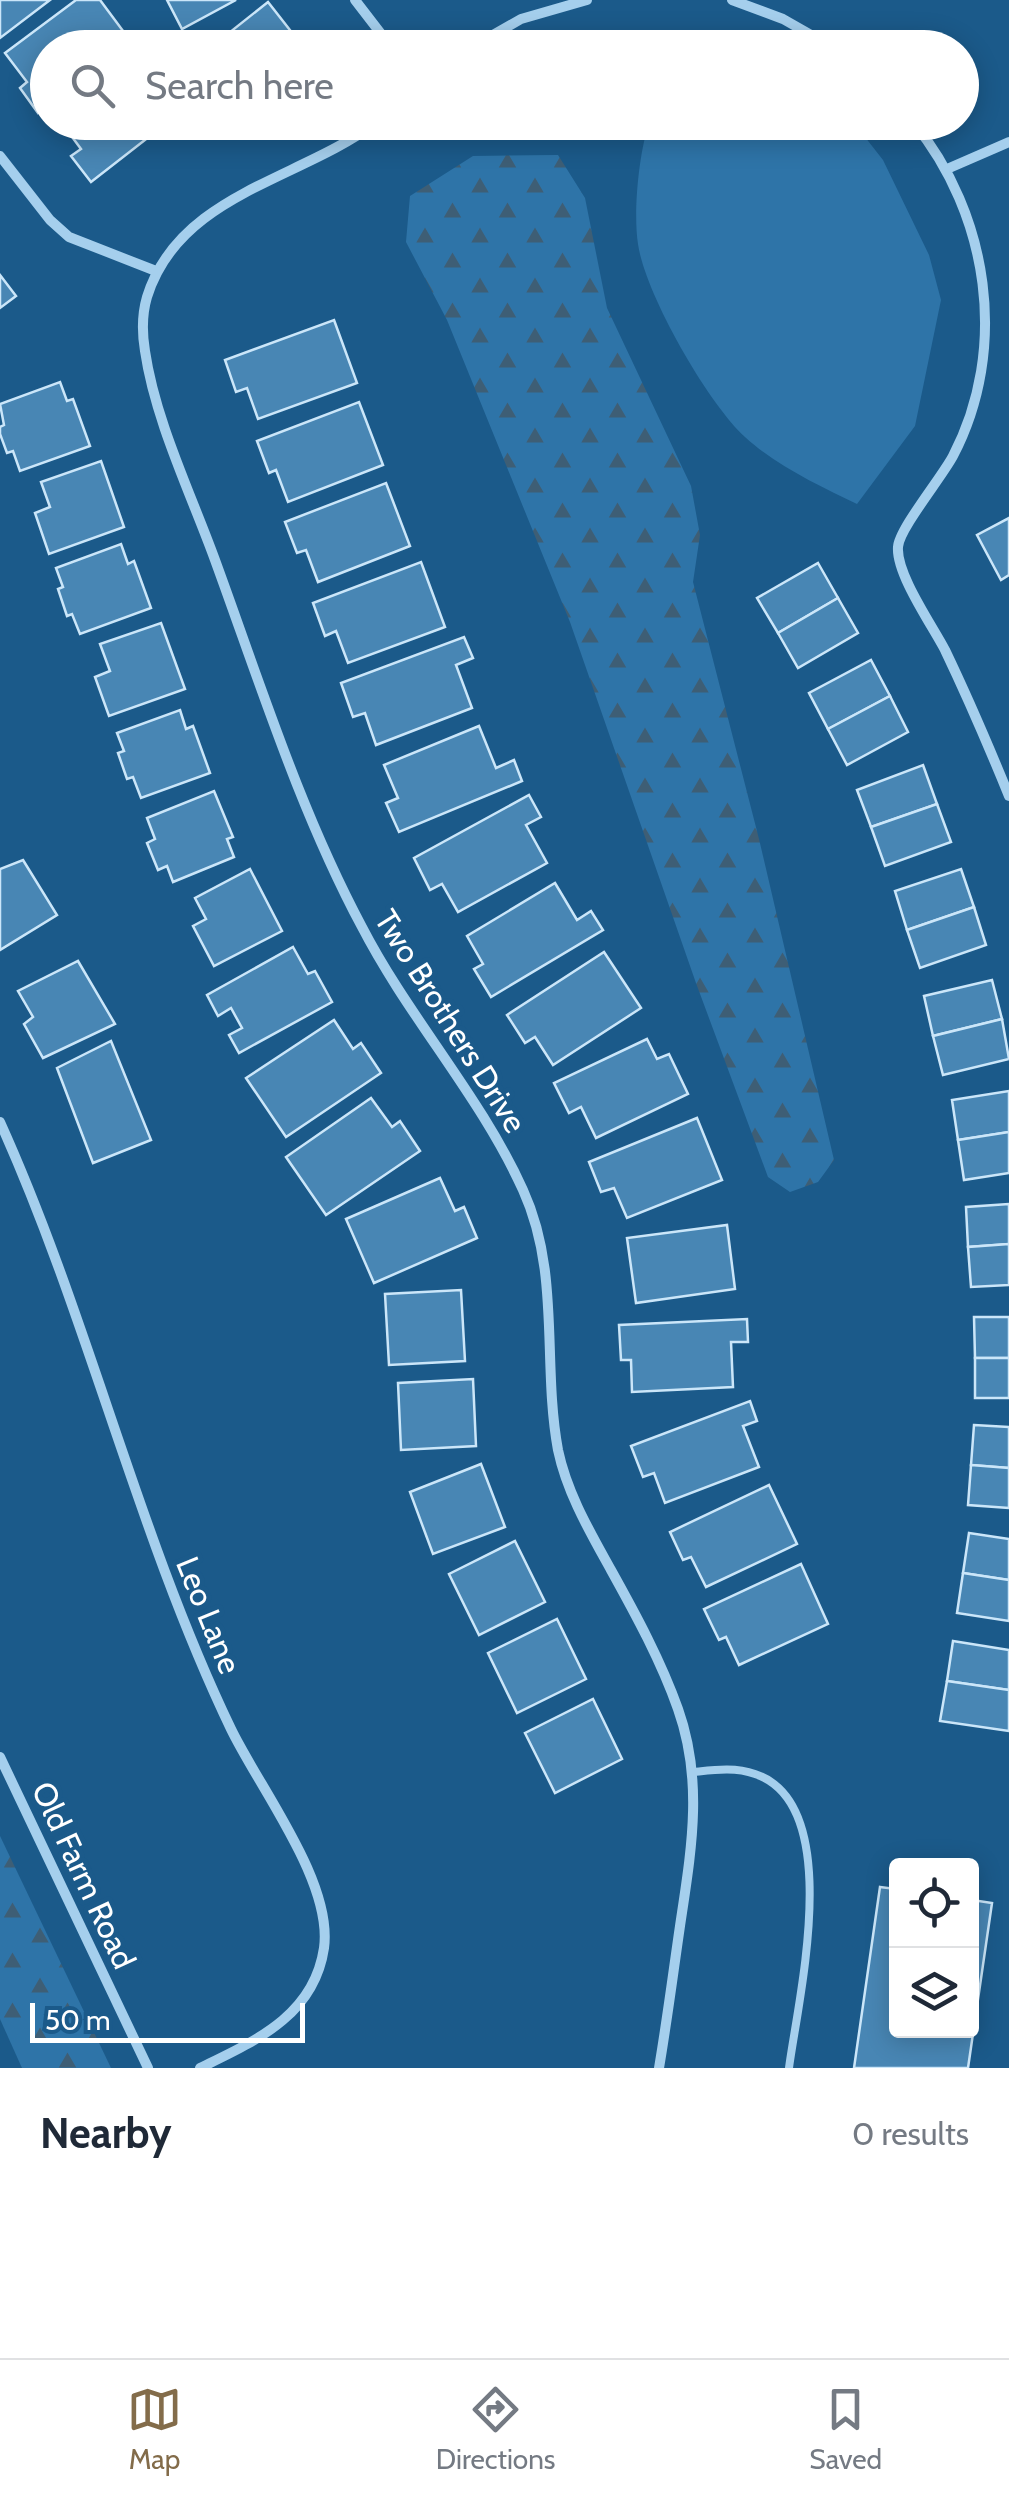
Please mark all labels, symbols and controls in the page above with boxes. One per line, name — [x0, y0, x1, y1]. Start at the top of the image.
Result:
search box — [30, 30, 979, 140]
icon: search — [65, 58, 120, 113]
text: Search here — [145, 62, 334, 109]
street label: Two Brothers Drive — [367, 902, 535, 1140]
street label: Leo Lane — [168, 1551, 250, 1679]
street label: Old Farm Road — [24, 1775, 144, 1975]
map controls — [889, 1858, 979, 2038]
button: locate — [889, 1858, 979, 1948]
button: layers — [889, 1948, 979, 2038]
scale bar — [30, 1998, 305, 2042]
text: 50 m — [45, 2003, 111, 2037]
text: Nearby — [40, 2107, 172, 2159]
text: 0 results — [852, 2114, 969, 2153]
tab: Map — [127, 2382, 182, 2476]
tab: Directions — [436, 2382, 555, 2476]
tab: Saved — [809, 2382, 882, 2476]

